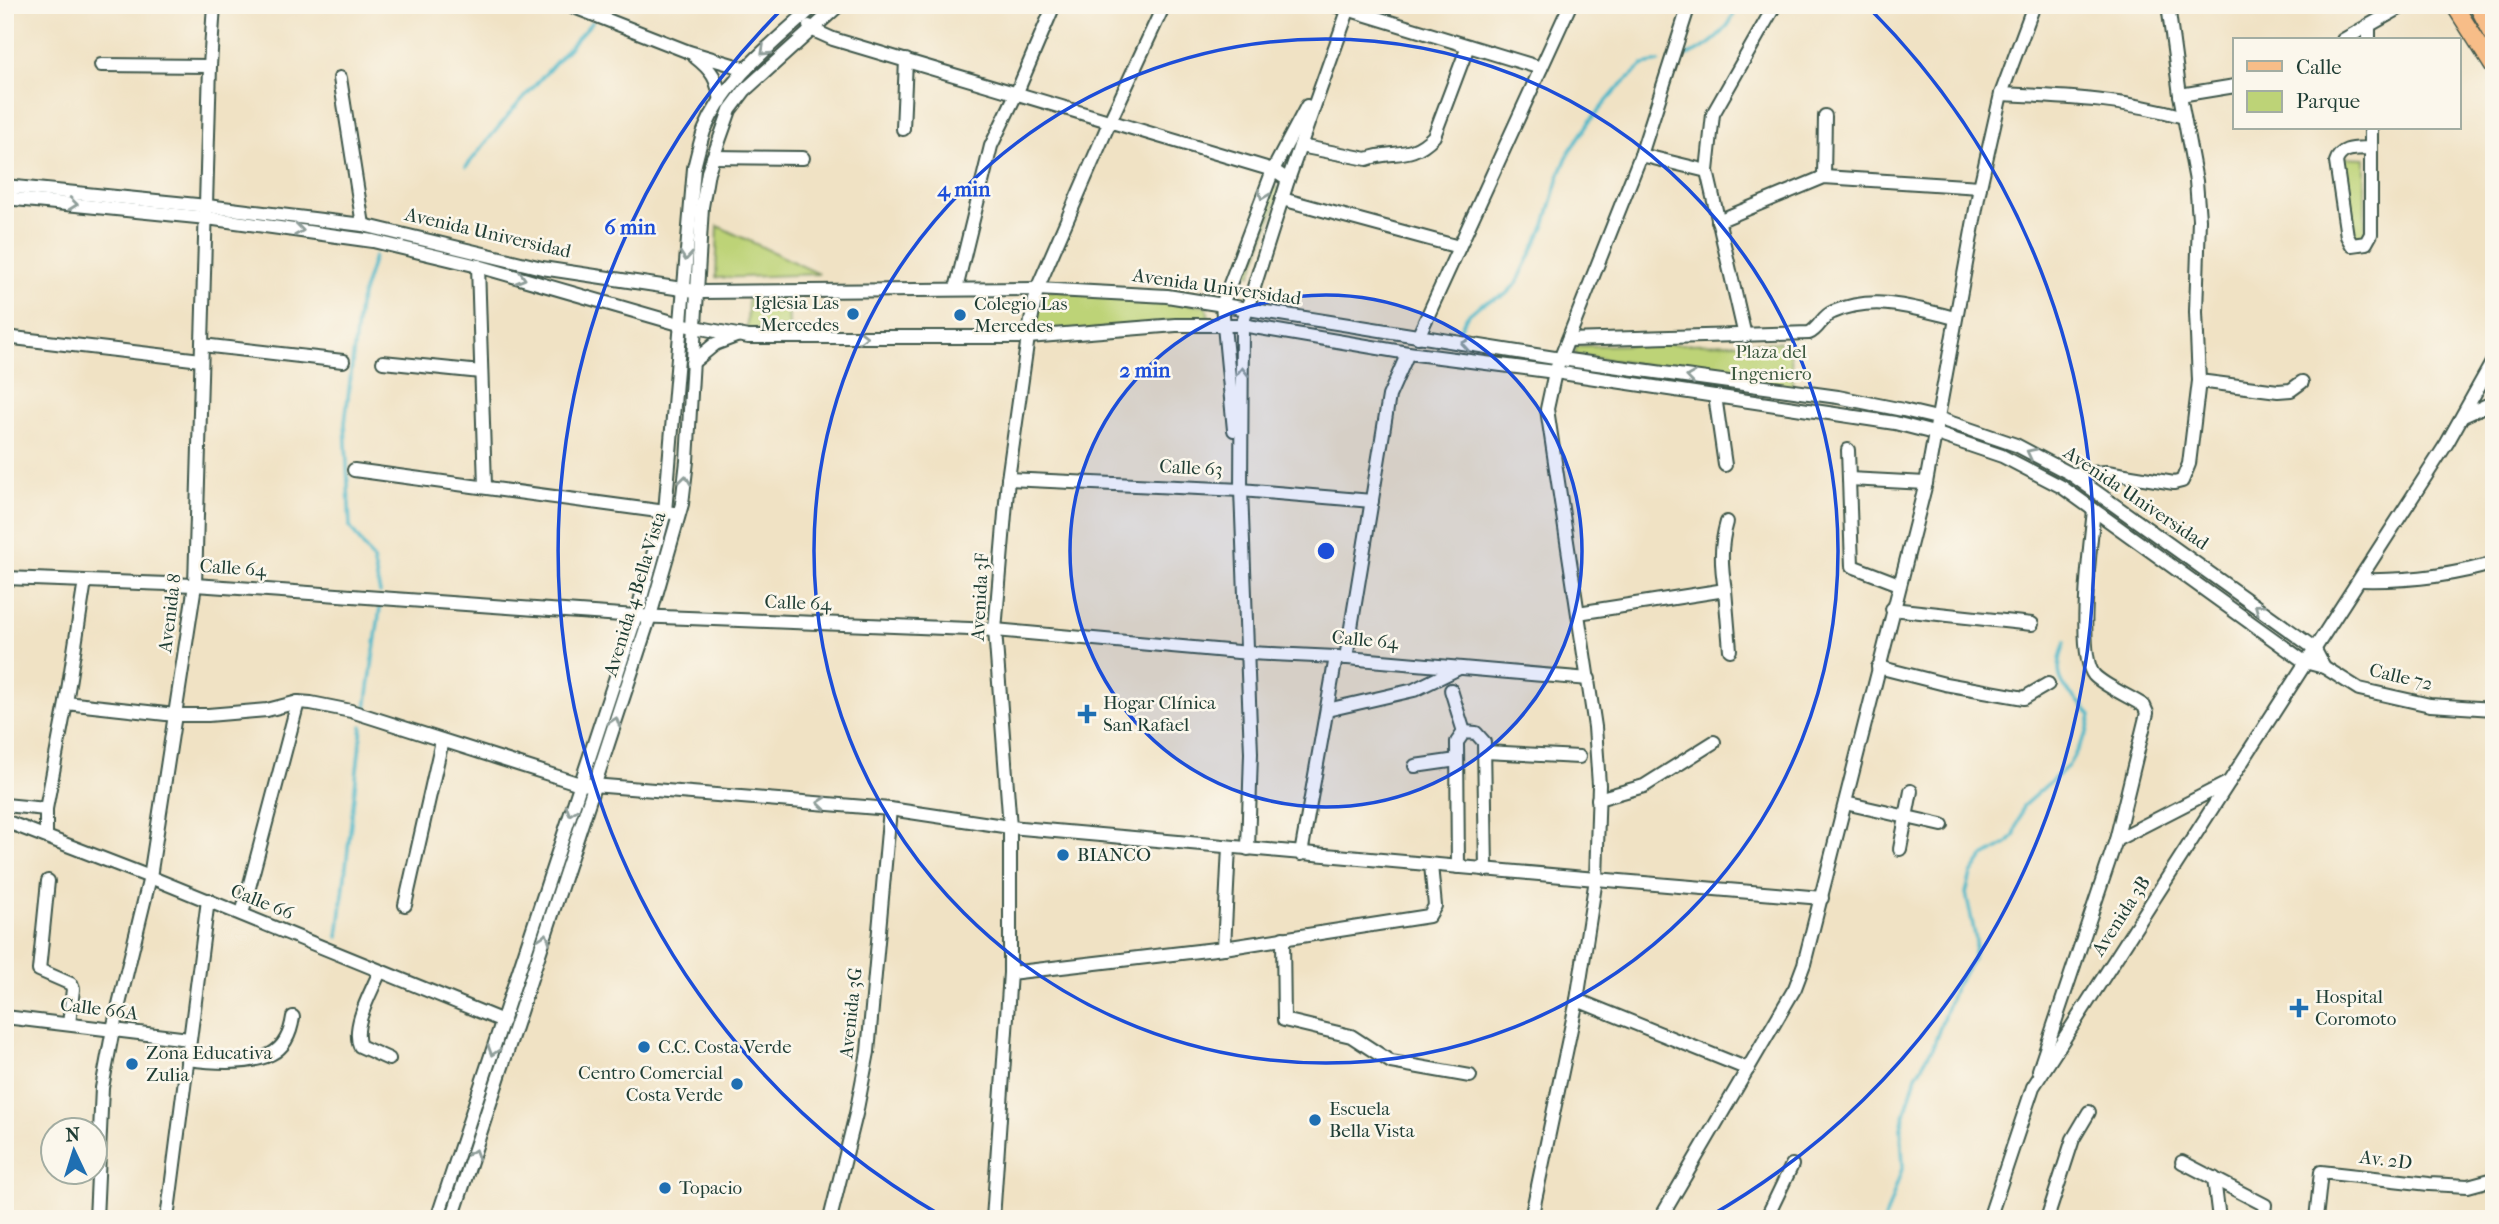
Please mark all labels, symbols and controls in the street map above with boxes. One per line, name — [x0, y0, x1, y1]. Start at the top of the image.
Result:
legend — [2233, 38, 2460, 130]
one-way arrow — [760, 43, 773, 56]
text: Calle — [2296, 55, 2342, 79]
text: Parque — [2296, 89, 2360, 113]
text: 4 min — [937, 177, 991, 202]
one-way arrow — [1258, 188, 1272, 200]
one-way arrow — [67, 197, 79, 212]
street label: Avenida Universidad — [402, 203, 574, 263]
text: 6 min — [604, 215, 657, 239]
one-way arrow — [293, 222, 305, 237]
one-way arrow — [679, 251, 694, 262]
street label: Avenida Universidad — [1130, 264, 1303, 310]
one-way arrow — [515, 270, 527, 285]
place label: Iglesia Las Mercedes — [754, 292, 839, 336]
place label: Colegio Las Mercedes — [974, 293, 1068, 337]
marker: Iglesia Las Mercedes — [845, 306, 861, 322]
marker: Colegio Las Mercedes — [952, 307, 968, 323]
one-way arrow — [859, 329, 869, 345]
one-way arrow — [1460, 337, 1472, 352]
park label: Plaza del Ingeniero — [1730, 341, 1812, 385]
text: 2 min — [1119, 358, 1171, 382]
one-way arrow — [1234, 367, 1250, 377]
one-way arrow — [1685, 370, 1697, 385]
street label: Avenida Universidad — [2059, 441, 2213, 555]
one-way arrow — [2026, 447, 2038, 461]
street label: Calle 63 — [1159, 455, 1223, 481]
one-way arrow — [677, 474, 692, 485]
street label: Avenida 4 Bella Vista — [599, 509, 671, 680]
centre of rings — [1314, 539, 1338, 563]
street label: Avenida 3F — [967, 552, 993, 643]
street label: Calle 64 — [199, 555, 268, 581]
street label: Avenida 8 — [154, 572, 186, 655]
street label: Calle 64 — [764, 591, 833, 615]
one-way arrow — [2254, 604, 2267, 616]
street label: Calle 64 — [1331, 626, 1400, 654]
street label: Calle 72 — [2367, 659, 2435, 695]
place label: Hogar Clínica San Rafael — [1103, 692, 1216, 736]
marker: Hogar Clínica San Rafael — [1077, 704, 1097, 724]
one-way arrow — [607, 716, 621, 728]
one-way arrow — [816, 796, 827, 811]
one-way arrow — [565, 805, 580, 817]
place label: BIANCO — [1077, 844, 1151, 866]
marker: BIANCO — [1055, 847, 1071, 863]
street label: Avenida 3B — [2087, 872, 2155, 961]
street label: Calle 66 — [227, 879, 297, 925]
one-way arrow — [537, 932, 551, 945]
street label: Avenida 3G — [835, 966, 867, 1061]
place label: Hospital Coromoto — [2315, 986, 2397, 1030]
street label: Calle 66A — [59, 993, 140, 1025]
marker: Hospital Coromoto — [2289, 998, 2309, 1018]
place label: C.C. Costa Verde — [658, 1036, 792, 1058]
marker: C.C. Costa Verde — [636, 1039, 652, 1055]
place label: Zona Educativa Zulia — [146, 1042, 272, 1086]
one-way arrow — [487, 1044, 501, 1056]
marker: Zona Educativa Zulia — [124, 1056, 140, 1072]
place label: Centro Comercial Costa Verde — [578, 1062, 723, 1106]
marker: Centro Comercial Costa Verde — [729, 1076, 745, 1092]
place label: Escuela Bella Vista — [1329, 1098, 1415, 1142]
marker: Escuela Bella Vista — [1307, 1112, 1323, 1128]
north arrow — [38, 1116, 108, 1186]
text: N — [65, 1124, 81, 1147]
street label: Av. 2D — [2358, 1146, 2413, 1174]
one-way arrow — [465, 1148, 480, 1160]
place label: Topacio — [679, 1177, 743, 1199]
marker: Topacio — [657, 1180, 673, 1196]

